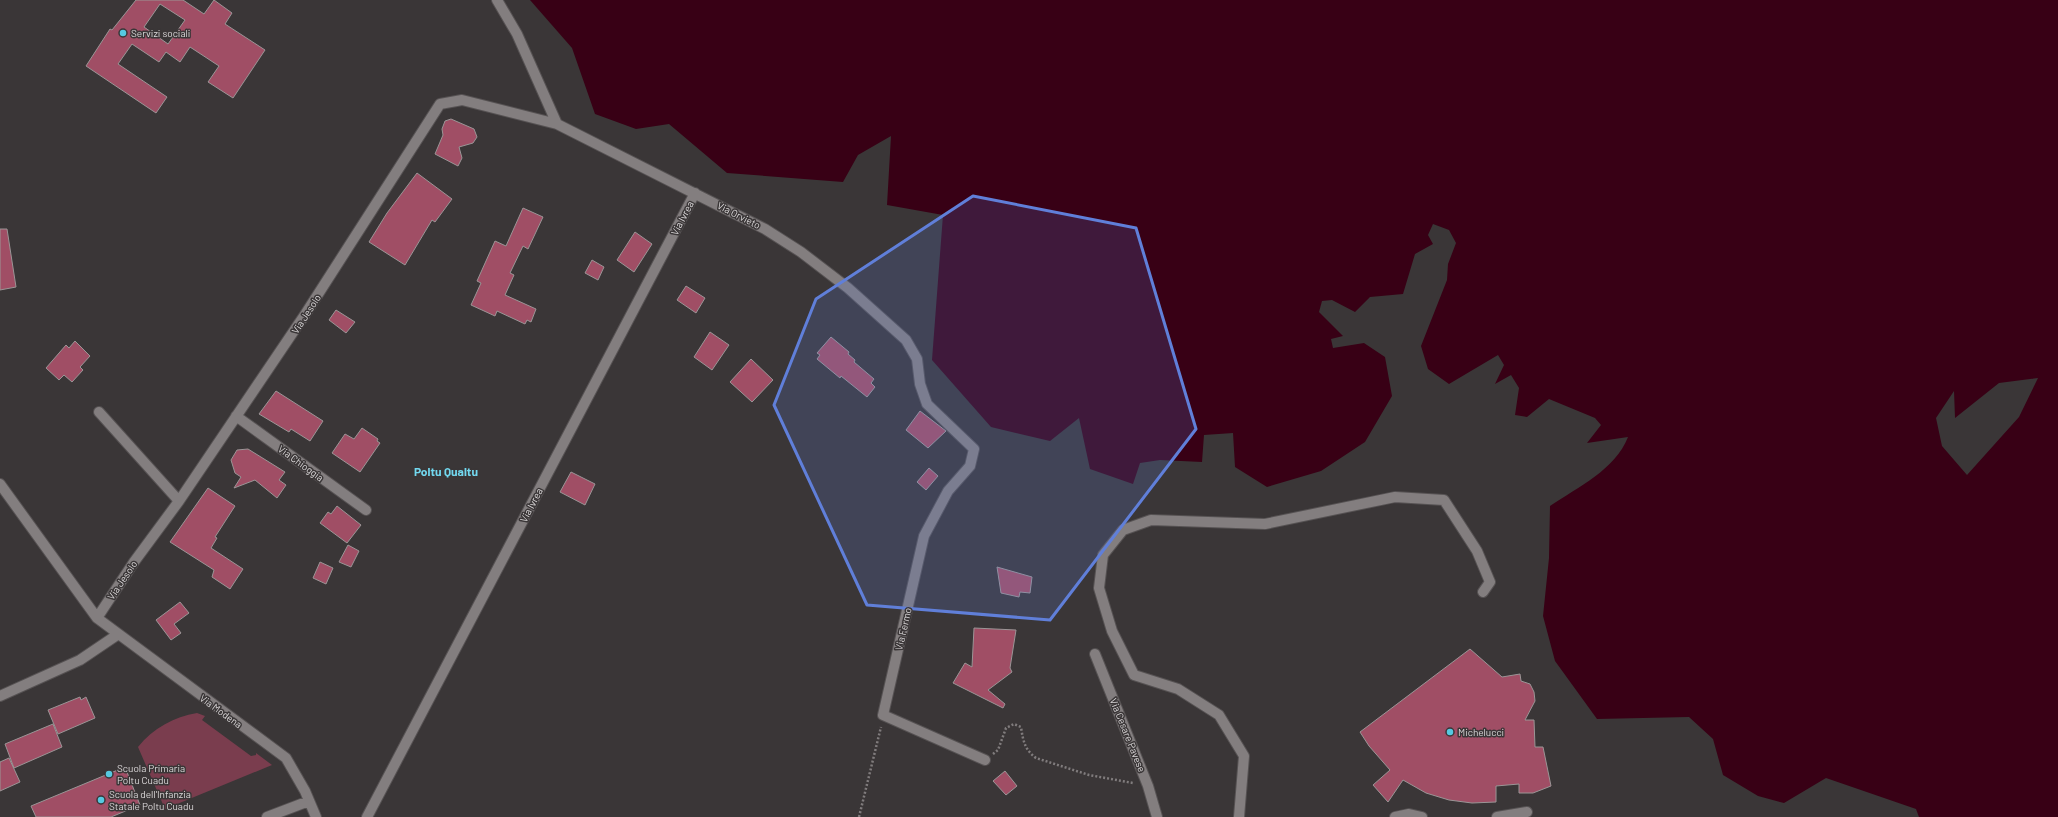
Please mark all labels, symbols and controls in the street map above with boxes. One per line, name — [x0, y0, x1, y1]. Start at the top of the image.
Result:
place label: Servizi sociali — [131, 27, 190, 39]
marker: Servizi sociali — [118, 28, 128, 38]
street label: Via Ivrea — [668, 199, 696, 237]
street label: Via Orvieto — [715, 199, 763, 231]
street label: Via Jesolo — [289, 292, 323, 336]
street label: Via Chioggia — [276, 442, 326, 484]
district label: Poltu Qualtu — [414, 464, 478, 478]
street label: Via Ivrea — [517, 486, 545, 524]
street label: Via Jesolo — [105, 558, 139, 602]
street label: Via Fermo — [892, 606, 914, 652]
street label: Via Modena — [197, 692, 245, 730]
street label: Via Cesare Pavese — [1108, 696, 1148, 774]
place label: Michelucci — [1458, 726, 1504, 738]
marker: Michelucci — [1445, 727, 1455, 737]
place label: Scuola Primaria Poltu Cuadu — [117, 762, 185, 786]
marker: Scuola Primaria Poltu Cuadu — [104, 769, 114, 779]
place label: Scuola dell'Infanzia Statale Poltu Cuadu — [109, 788, 194, 812]
marker: Scuola dell'Infanzia Statale Poltu Cuadu — [96, 795, 106, 805]

